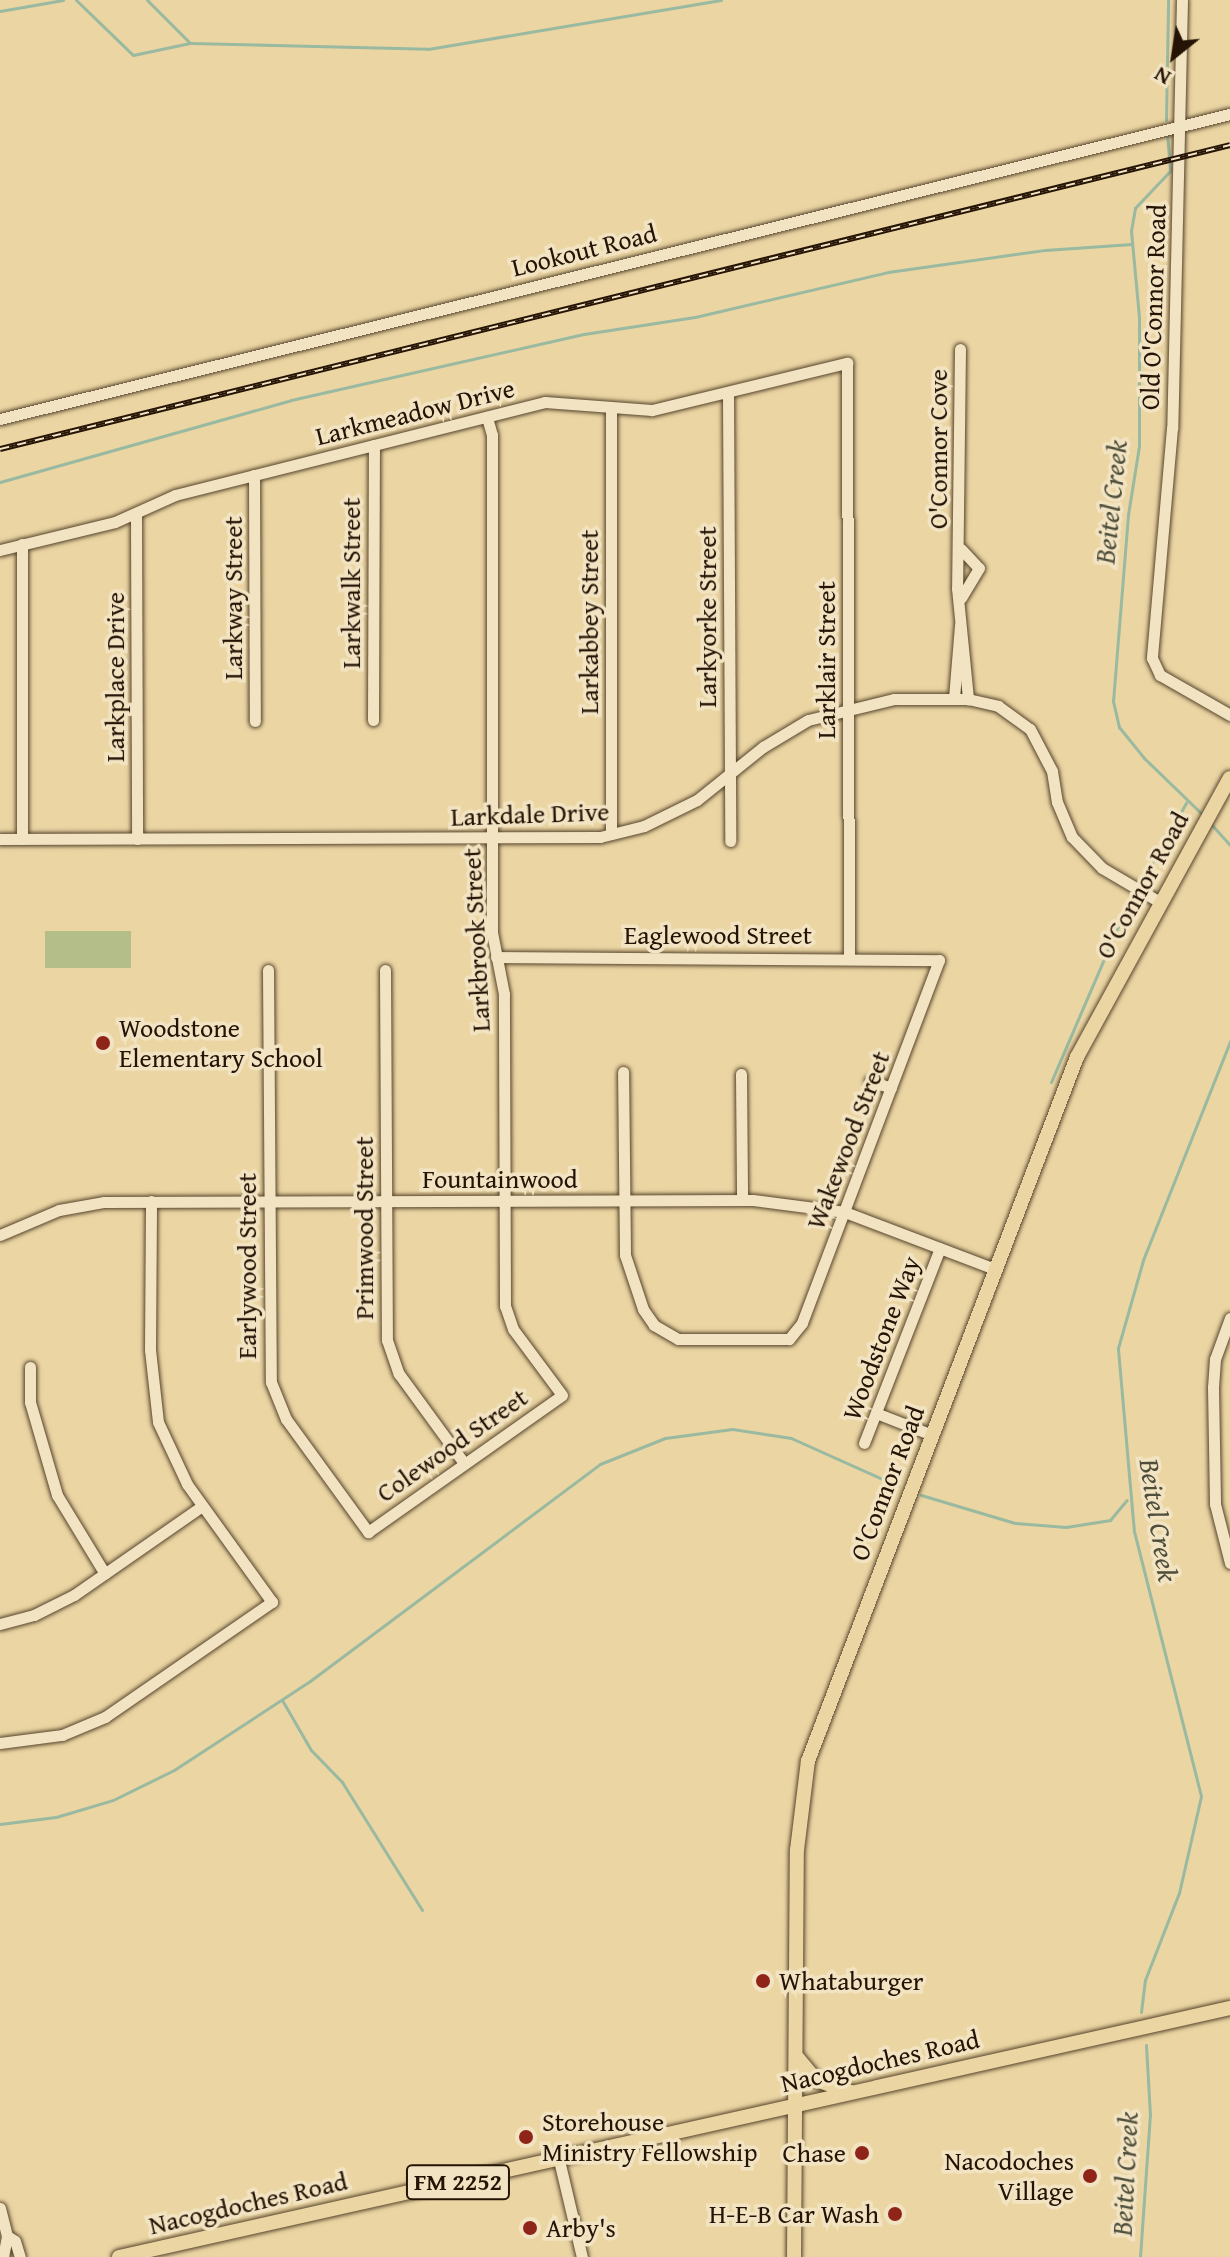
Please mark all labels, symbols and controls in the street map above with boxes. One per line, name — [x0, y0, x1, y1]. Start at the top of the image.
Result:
north arrow — [1134, 16, 1214, 96]
text: N — [1148, 59, 1176, 94]
street label: Old O'Connor Road — [1134, 204, 1172, 410]
street label: Lookout Road — [508, 217, 660, 283]
street label: O'Connor Cove — [922, 369, 954, 529]
street label: Larkmeadow Drive — [312, 372, 518, 452]
water label: Beitel Creek — [1088, 438, 1134, 566]
street label: Larkwalk Street — [335, 497, 367, 669]
street label: Larkway Street — [217, 516, 249, 680]
street label: Larkyorke Street — [691, 526, 723, 708]
street label: Larkabbey Street — [573, 530, 605, 714]
street label: Larklair Street — [810, 581, 842, 739]
street label: Larkplace Drive — [99, 592, 131, 762]
street label: Larkdale Drive — [450, 796, 610, 832]
street label: O'Connor Road — [1089, 806, 1195, 964]
street label: Larkbrook Street — [456, 847, 496, 1033]
street label: Eaglewood Street — [624, 919, 812, 951]
place label: Woodstone Elementary School — [119, 1012, 323, 1074]
marker: Woodstone Elementary School — [94, 1034, 112, 1052]
street label: Wakewood Street — [800, 1047, 896, 1233]
street label: Primwood Street — [348, 1136, 380, 1320]
street label: Fountainwood — [422, 1163, 578, 1195]
street label: Earlywood Street — [231, 1173, 263, 1359]
street label: Woodstone Way — [835, 1252, 927, 1424]
street label: Colewood Street — [371, 1381, 533, 1509]
street label: O'Connor Road — [843, 1401, 931, 1565]
water label: Beitel Creek — [1133, 1456, 1185, 1584]
place label: Whataburger — [779, 1965, 924, 1997]
marker: Whataburger — [754, 1972, 772, 1990]
street label: Nacogdoches Road — [778, 2023, 982, 2099]
place label: Storehouse Ministry Fellowship — [542, 2106, 757, 2168]
water label: Beitel Creek — [1105, 2111, 1145, 2237]
marker: Storehouse Ministry Fellowship — [517, 2128, 535, 2146]
place label: Chase — [782, 2137, 846, 2169]
marker: Chase — [853, 2144, 871, 2162]
place label: Nacodoches Village — [945, 2145, 1074, 2206]
road number: FM 2252 — [404, 2162, 512, 2202]
street label: Nacogdoches Road — [146, 2165, 350, 2241]
marker: Nacodoches Village — [1081, 2167, 1099, 2185]
place label: H-E-B Car Wash — [709, 2198, 879, 2230]
marker: H-E-B Car Wash — [886, 2205, 904, 2223]
place label: Arby's — [546, 2212, 616, 2244]
marker: Arby's — [521, 2219, 539, 2237]

